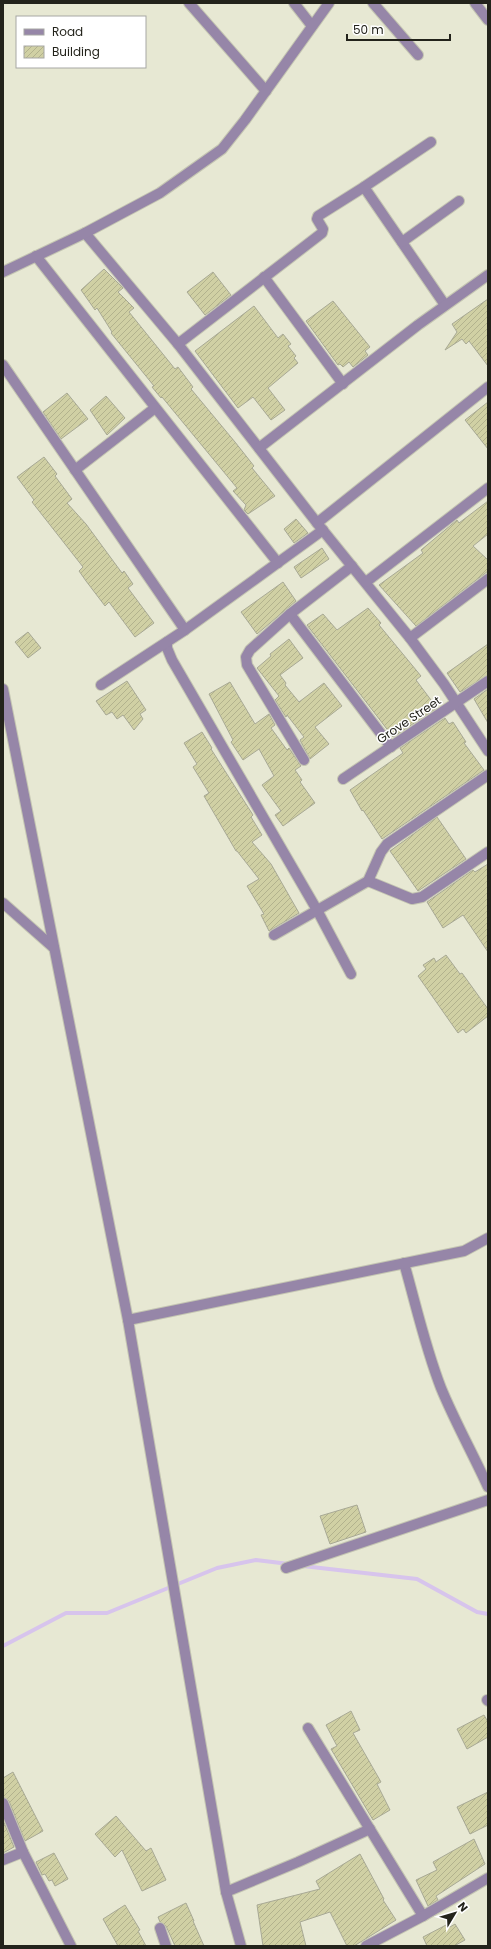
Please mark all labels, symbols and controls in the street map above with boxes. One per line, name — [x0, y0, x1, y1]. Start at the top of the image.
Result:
legend — [16, 16, 146, 68]
scale bar — [347, 16, 450, 42]
text: 50 m — [353, 21, 384, 38]
text: Road — [52, 23, 83, 40]
text: Building — [52, 43, 100, 60]
street label: Grove Street — [373, 692, 444, 747]
north arrow — [435, 1893, 475, 1933]
text: N — [454, 1899, 472, 1915]

